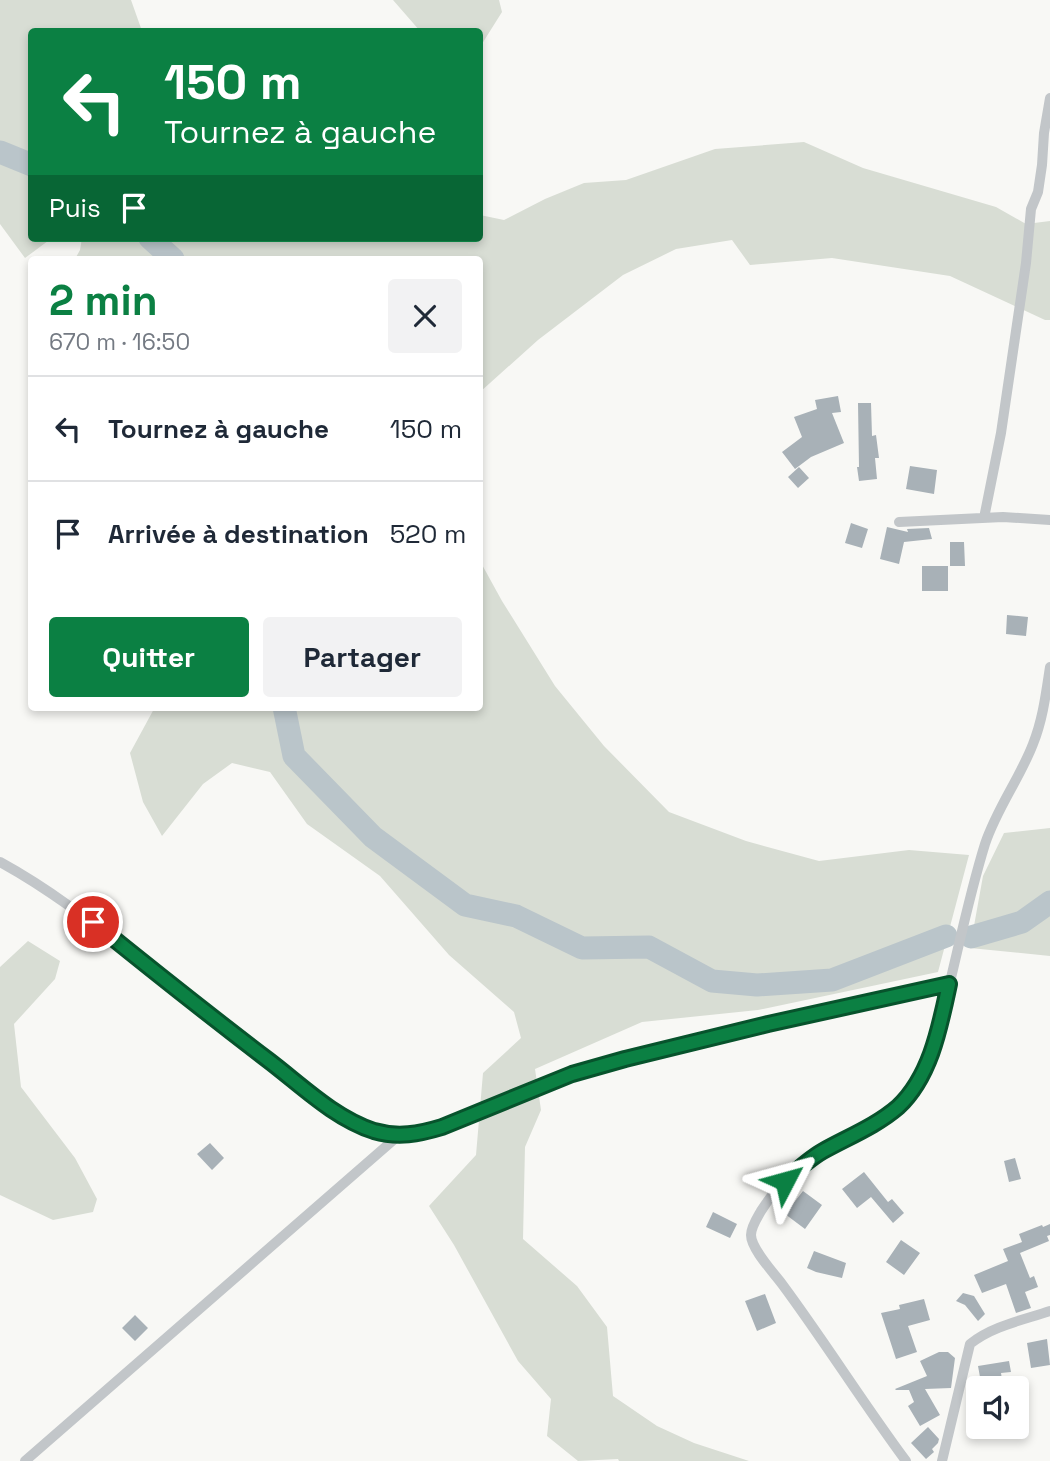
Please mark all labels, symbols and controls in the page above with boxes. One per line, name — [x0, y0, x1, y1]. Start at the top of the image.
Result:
text: 150 m — [164, 51, 302, 113]
icon: left — [49, 56, 140, 147]
text: Tournez à gauche — [164, 112, 436, 152]
icon: arrive — [115, 189, 153, 227]
text: Puis — [49, 191, 101, 225]
text: 2 min — [49, 274, 158, 327]
button: close — [388, 279, 462, 353]
text: 670 m · 16:50 — [49, 327, 190, 357]
icon: left — [49, 410, 87, 448]
text: Tournez à gauche — [108, 412, 329, 446]
text: 150 m — [390, 412, 462, 446]
icon: arrive — [49, 515, 87, 553]
text: Arrivée à destination — [108, 517, 369, 551]
text: 520 m — [390, 517, 466, 551]
button: Quitter — [49, 617, 249, 697]
button: Partager — [263, 617, 462, 697]
pin — [63, 892, 123, 952]
icon: arrive — [74, 903, 112, 941]
position arrow — [748, 1144, 822, 1218]
map controls — [966, 1376, 1029, 1439]
button: sound — [966, 1376, 1029, 1439]

